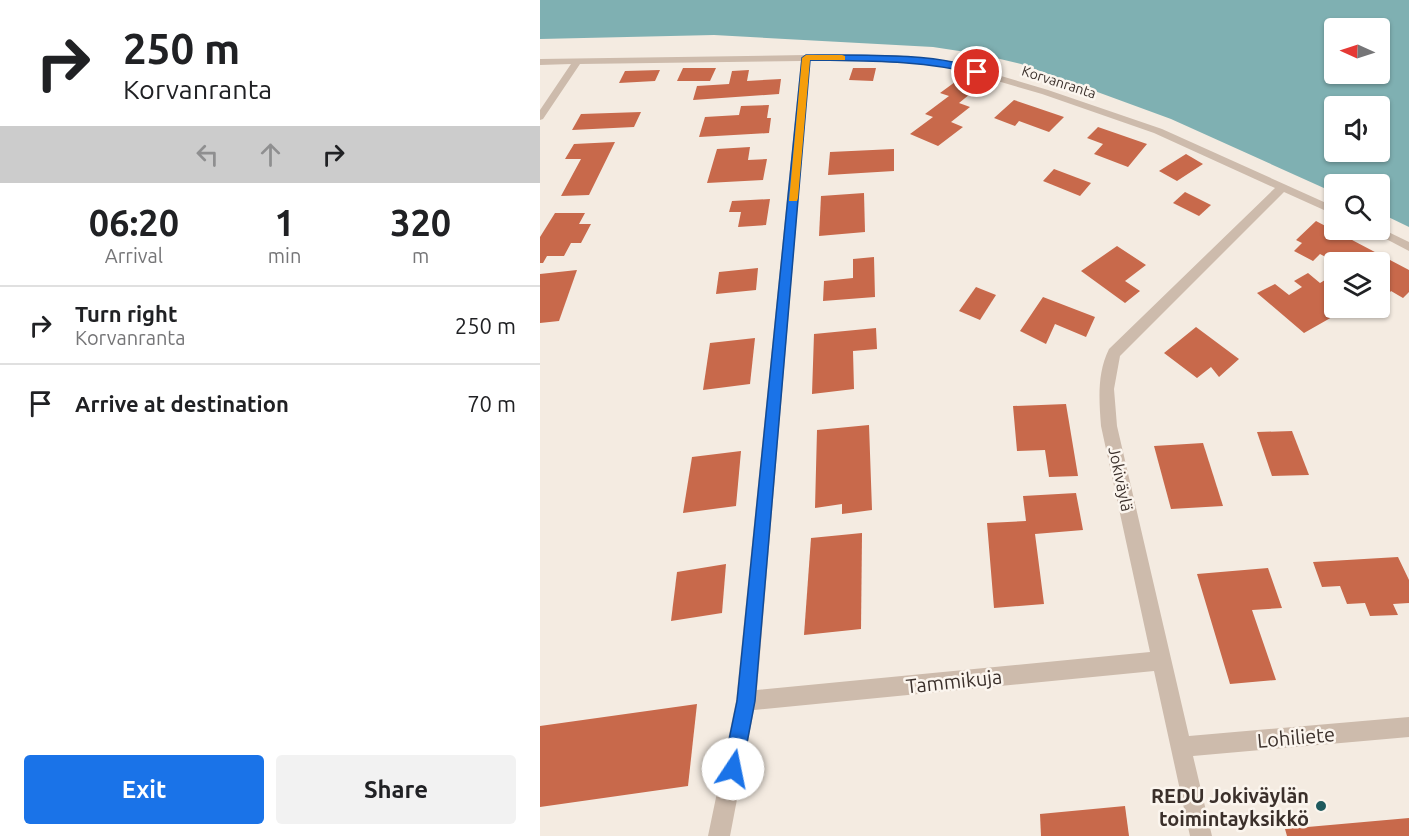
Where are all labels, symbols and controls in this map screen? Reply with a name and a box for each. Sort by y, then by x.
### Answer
north arrow [1324,18,1390,84]
map controls [1324,18,1390,318]
icon: right [24,24,102,102]
text: 250 m [123,25,240,72]
pin [951,46,1002,97]
icon: arrive [960,55,993,88]
street label: Korvanranta [1020,62,1098,102]
text: Korvanranta [123,74,272,104]
button: sound [1324,96,1390,162]
icon: left [191,138,224,171]
icon: ahead [254,138,287,171]
icon: right [317,138,350,171]
button: search [1324,174,1390,240]
text: 06:20 [89,202,179,243]
text: 1 [274,202,295,243]
text: 320 [390,202,451,243]
text: Arrival [105,244,163,267]
text: min [268,244,301,267]
text: m [412,244,429,267]
button: layers [1324,252,1390,318]
text: Turn right [75,301,177,326]
icon: right [24,309,57,342]
text: 250 m [455,313,516,338]
text: Korvanranta [75,326,185,349]
icon: arrive [24,387,57,420]
text: Arrive at destination [75,391,289,416]
text: 70 m [467,391,516,416]
street label: Jokiväylä [1105,445,1137,513]
street label: Tammikuja [905,665,1003,697]
street label: Lohiliete [1256,722,1336,752]
position arrow [701,737,765,801]
button: Exit [24,755,264,824]
button: Share [276,755,516,824]
place label: REDU Jokiväylän toimintayksikkö [1151,784,1309,830]
marker: REDU Jokiväylän toimintayksikkö [1314,799,1328,813]

